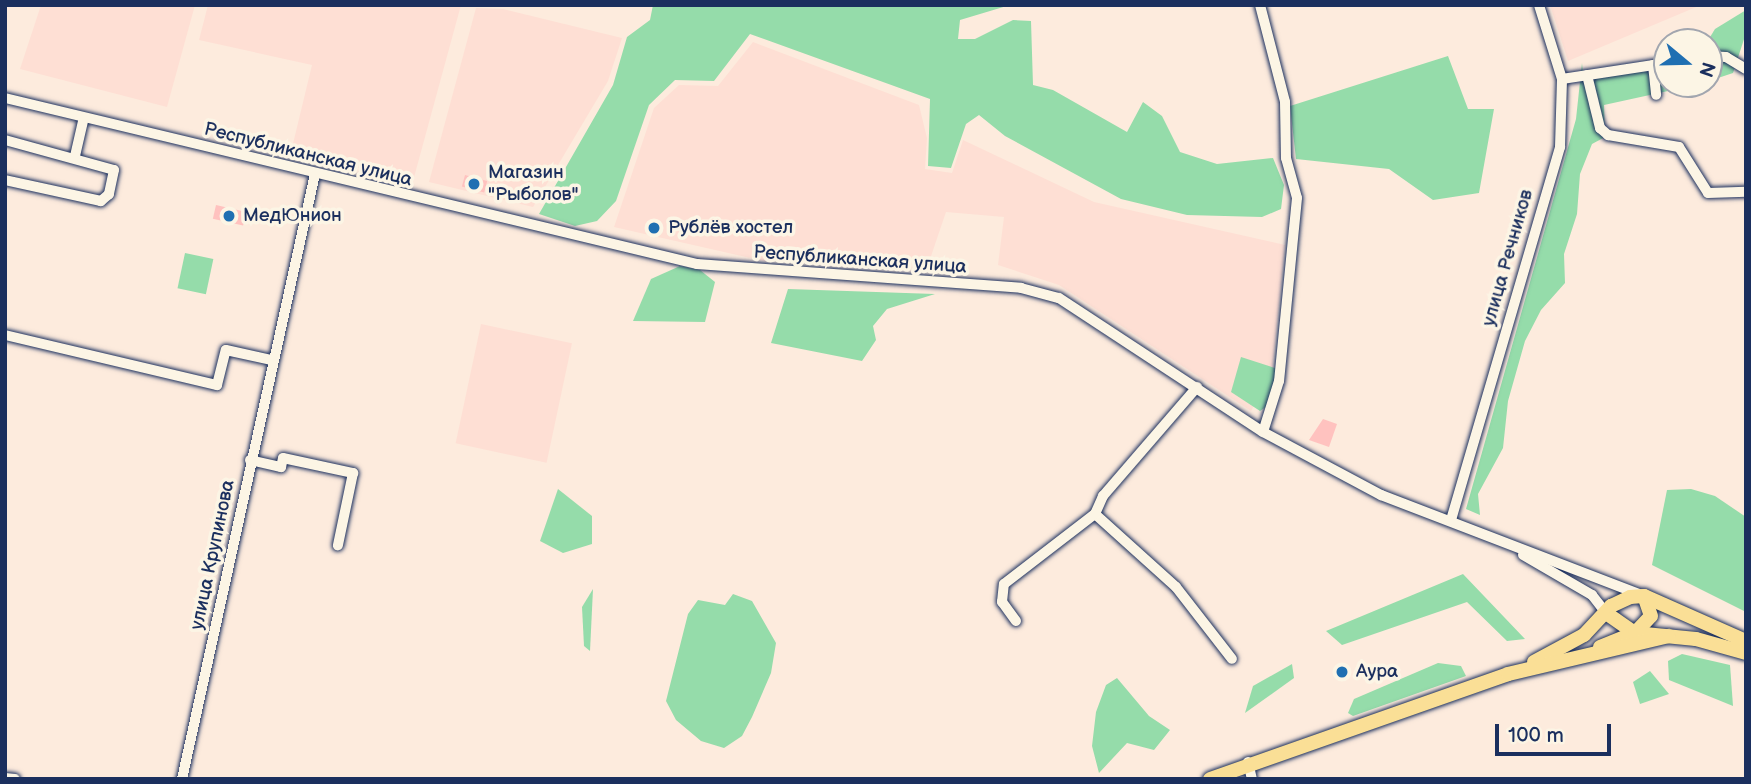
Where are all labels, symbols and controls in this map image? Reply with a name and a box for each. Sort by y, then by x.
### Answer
north arrow [1653,28,1723,98]
text: N [1693,59,1720,80]
street label: Республиканская улица [201,118,415,192]
place label: Магазин "Рыболов" [488,162,579,206]
marker: Магазин "Рыболов" [466,176,482,192]
street label: улица Речников [1478,187,1538,329]
place label: МедЮнион [243,205,342,227]
marker: МедЮнион [221,208,237,224]
place label: Рублёв хостел [668,217,793,239]
marker: Рублёв хостел [646,220,662,236]
street label: Республиканская улица [753,241,967,279]
street label: улица Крупинова [186,478,240,632]
place label: Аура [1356,661,1398,683]
marker: Аура [1334,664,1350,680]
scale bar [1499,710,1614,754]
text: 100 m [1508,723,1564,748]

